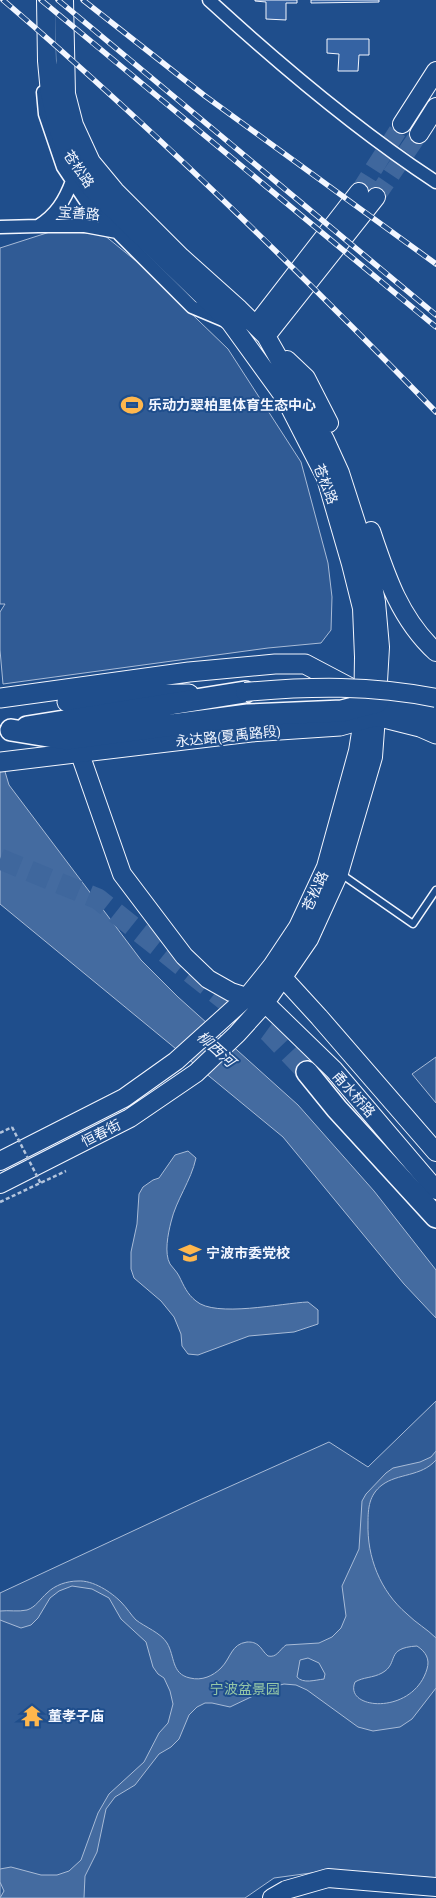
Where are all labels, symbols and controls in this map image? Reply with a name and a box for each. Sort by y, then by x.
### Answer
street label: 苍松路 [60,147,98,191]
street label: 宝善路 [57,202,101,224]
sports icon: 乐动力翠柏里体育生态中心 [119,392,145,418]
place label: 乐动力翠柏里体育生态中心 [148,396,316,414]
street label: 苍松路 [310,461,342,507]
street label: 永达路(夏禹路段) [174,722,282,750]
street label: 苍松路 [298,868,332,914]
water label: 柳西河 [193,1027,242,1073]
street label: 甬水桥路 [329,1067,379,1121]
street label: 恒春街 [78,1115,124,1151]
school or university icon: 宁波市委党校 [177,1240,203,1266]
place label: 宁波市委党校 [206,1244,290,1262]
park label: 宁波盆景园 [210,1680,280,1698]
temple icon: 董孝子庙 [19,1703,45,1729]
place label: 董孝子庙 [48,1707,104,1725]

